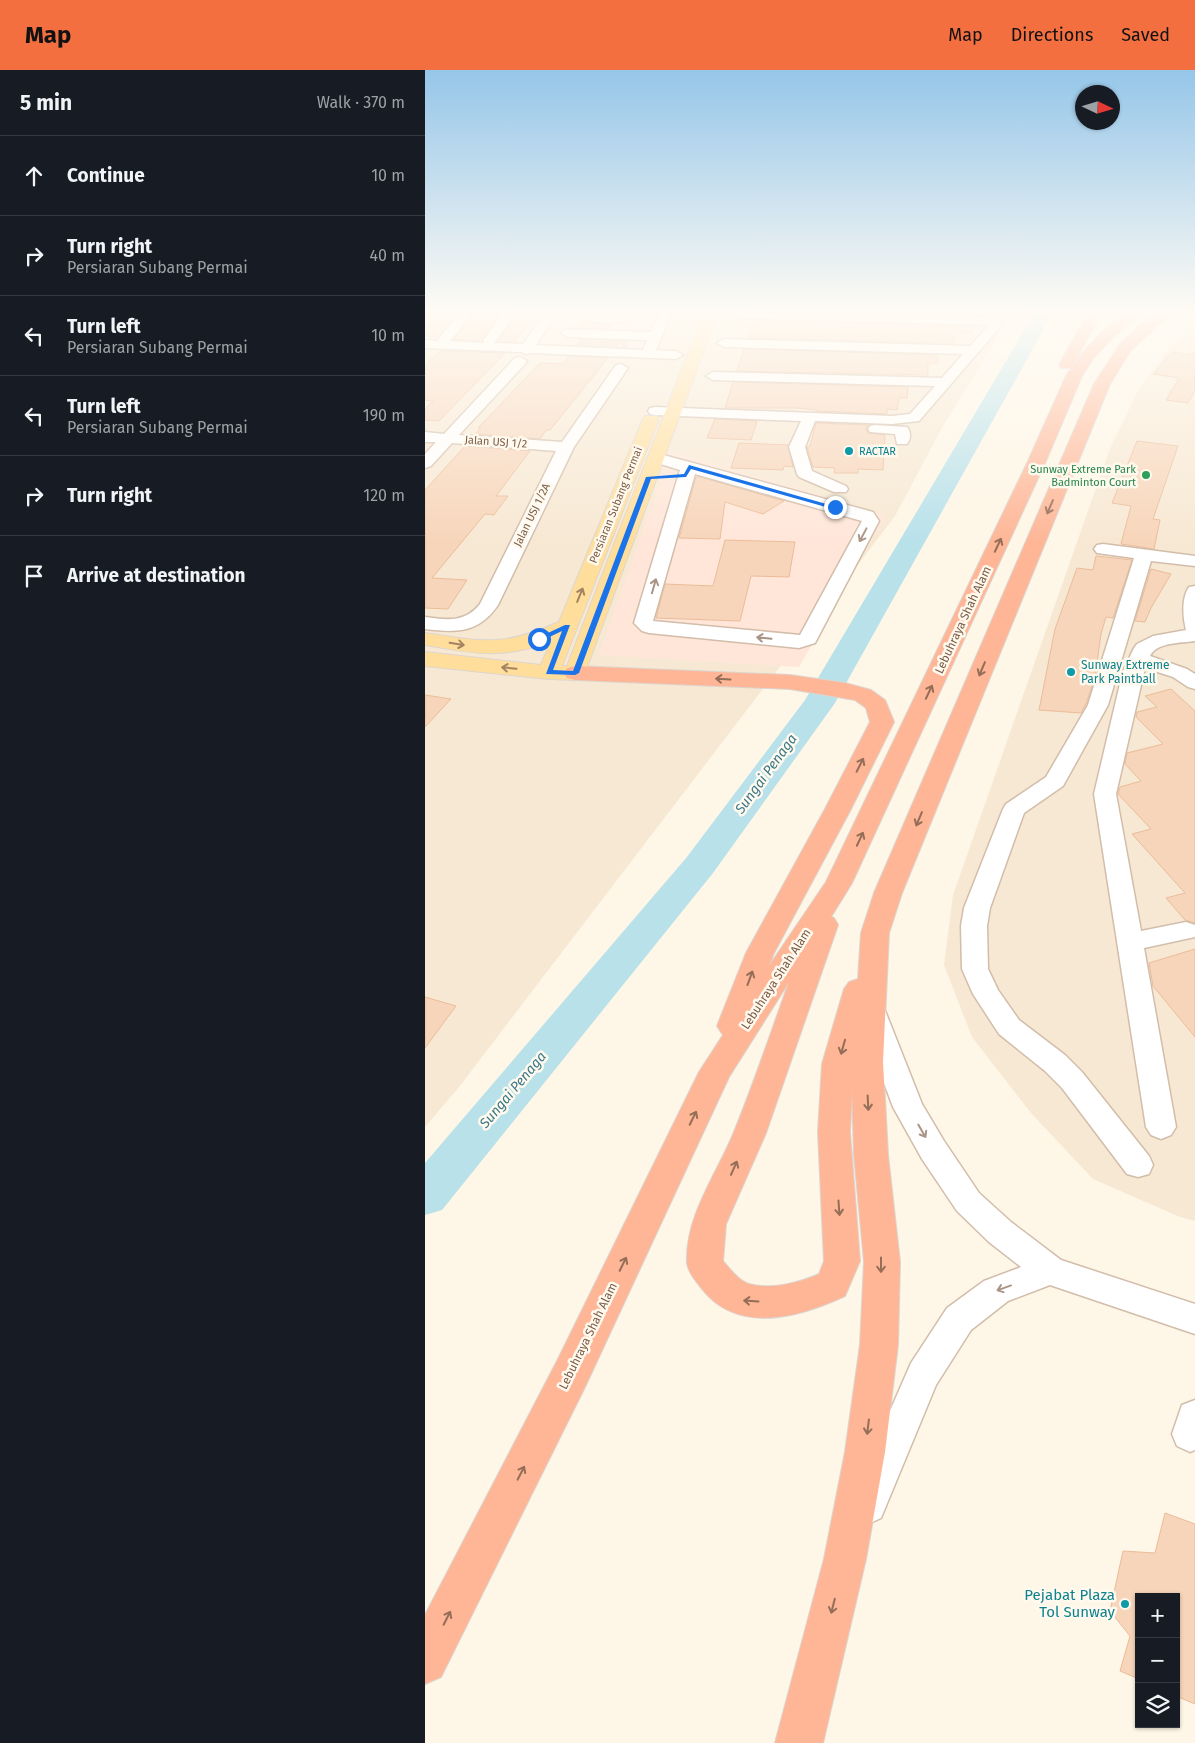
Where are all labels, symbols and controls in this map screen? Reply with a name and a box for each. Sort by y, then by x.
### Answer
text: Map [25,21,71,49]
text: Map [948,24,983,46]
text: Directions [1011,24,1093,46]
text: Saved [1121,24,1170,46]
north arrow [1075,85,1120,130]
text: 5 min [20,90,72,116]
text: Walk · 370 m [317,93,405,112]
icon: ahead [20,162,48,190]
text: Continue [67,164,145,187]
text: 10 m [371,166,405,185]
text: Turn right [67,235,152,258]
icon: right [20,242,48,270]
text: 40 m [370,246,405,265]
text: Persiaran Subang Permai [67,258,248,277]
text: Turn left [67,315,141,338]
icon: left [20,322,48,350]
text: 10 m [371,326,405,345]
text: Persiaran Subang Permai [67,338,248,357]
text: Turn left [67,395,141,418]
icon: left [20,402,48,430]
text: 190 m [363,406,405,425]
text: Persiaran Subang Permai [67,418,248,437]
street label: Jalan USJ 1/2 [464,433,528,451]
street label: Persiaran Subang Permai [587,445,645,565]
marker: RACTAR [843,445,855,457]
place label: RACTAR [859,445,896,458]
place label: Sunway Extreme Park Badminton Court [1030,463,1136,489]
marker: Sunway Extreme Park Badminton Court [1140,469,1152,481]
street label: Jalan USJ 1/2A [511,481,553,549]
icon: right [20,482,48,510]
text: Turn right [67,484,152,507]
text: 120 m [363,486,405,505]
route end [824,496,847,519]
one-way arrow [1044,499,1054,514]
one-way arrow [858,527,867,542]
one-way arrow [994,538,1004,553]
icon: arrive [20,562,48,590]
text: Arrive at destination [67,564,246,587]
street label: Lebuhraya Shah Alam [932,564,994,676]
one-way arrow [649,578,659,594]
one-way arrow [576,587,585,603]
route start [528,628,551,651]
one-way arrow [756,633,772,643]
one-way arrow [449,639,465,649]
place label: Sunway Extreme Park Paintball [1081,658,1170,686]
one-way arrow [976,661,986,676]
one-way arrow [501,663,517,673]
marker: Sunway Extreme Park Paintball [1065,666,1077,678]
one-way arrow [716,674,732,683]
one-way arrow [925,685,934,700]
water label: Sungai Penaga [731,731,801,818]
one-way arrow [855,758,865,773]
one-way arrow [913,811,923,826]
one-way arrow [856,832,865,847]
street label: Lebuhraya Shah Alam [738,926,814,1032]
one-way arrow [747,970,756,985]
one-way arrow [838,1038,847,1054]
water label: Sungai Penaga [476,1048,550,1132]
one-way arrow [864,1095,873,1111]
one-way arrow [689,1111,698,1126]
one-way arrow [917,1124,927,1138]
one-way arrow [730,1161,739,1176]
one-way arrow [834,1200,844,1216]
one-way arrow [618,1257,628,1272]
one-way arrow [876,1257,886,1273]
street label: Lebuhraya Shah Alam [556,1280,620,1392]
one-way arrow [997,1284,1013,1293]
one-way arrow [744,1296,760,1305]
one-way arrow [863,1419,873,1435]
one-way arrow [517,1466,526,1481]
place label: Pejabat Plaza Tol Sunway [1024,1586,1116,1621]
map controls [1135,1593,1180,1728]
button: + [1135,1593,1180,1638]
one-way arrow [828,1598,837,1614]
marker: Pejabat Plaza Tol Sunway [1119,1598,1131,1610]
one-way arrow [443,1611,452,1626]
button: − [1135,1638,1180,1683]
button: layers [1135,1683,1180,1728]

